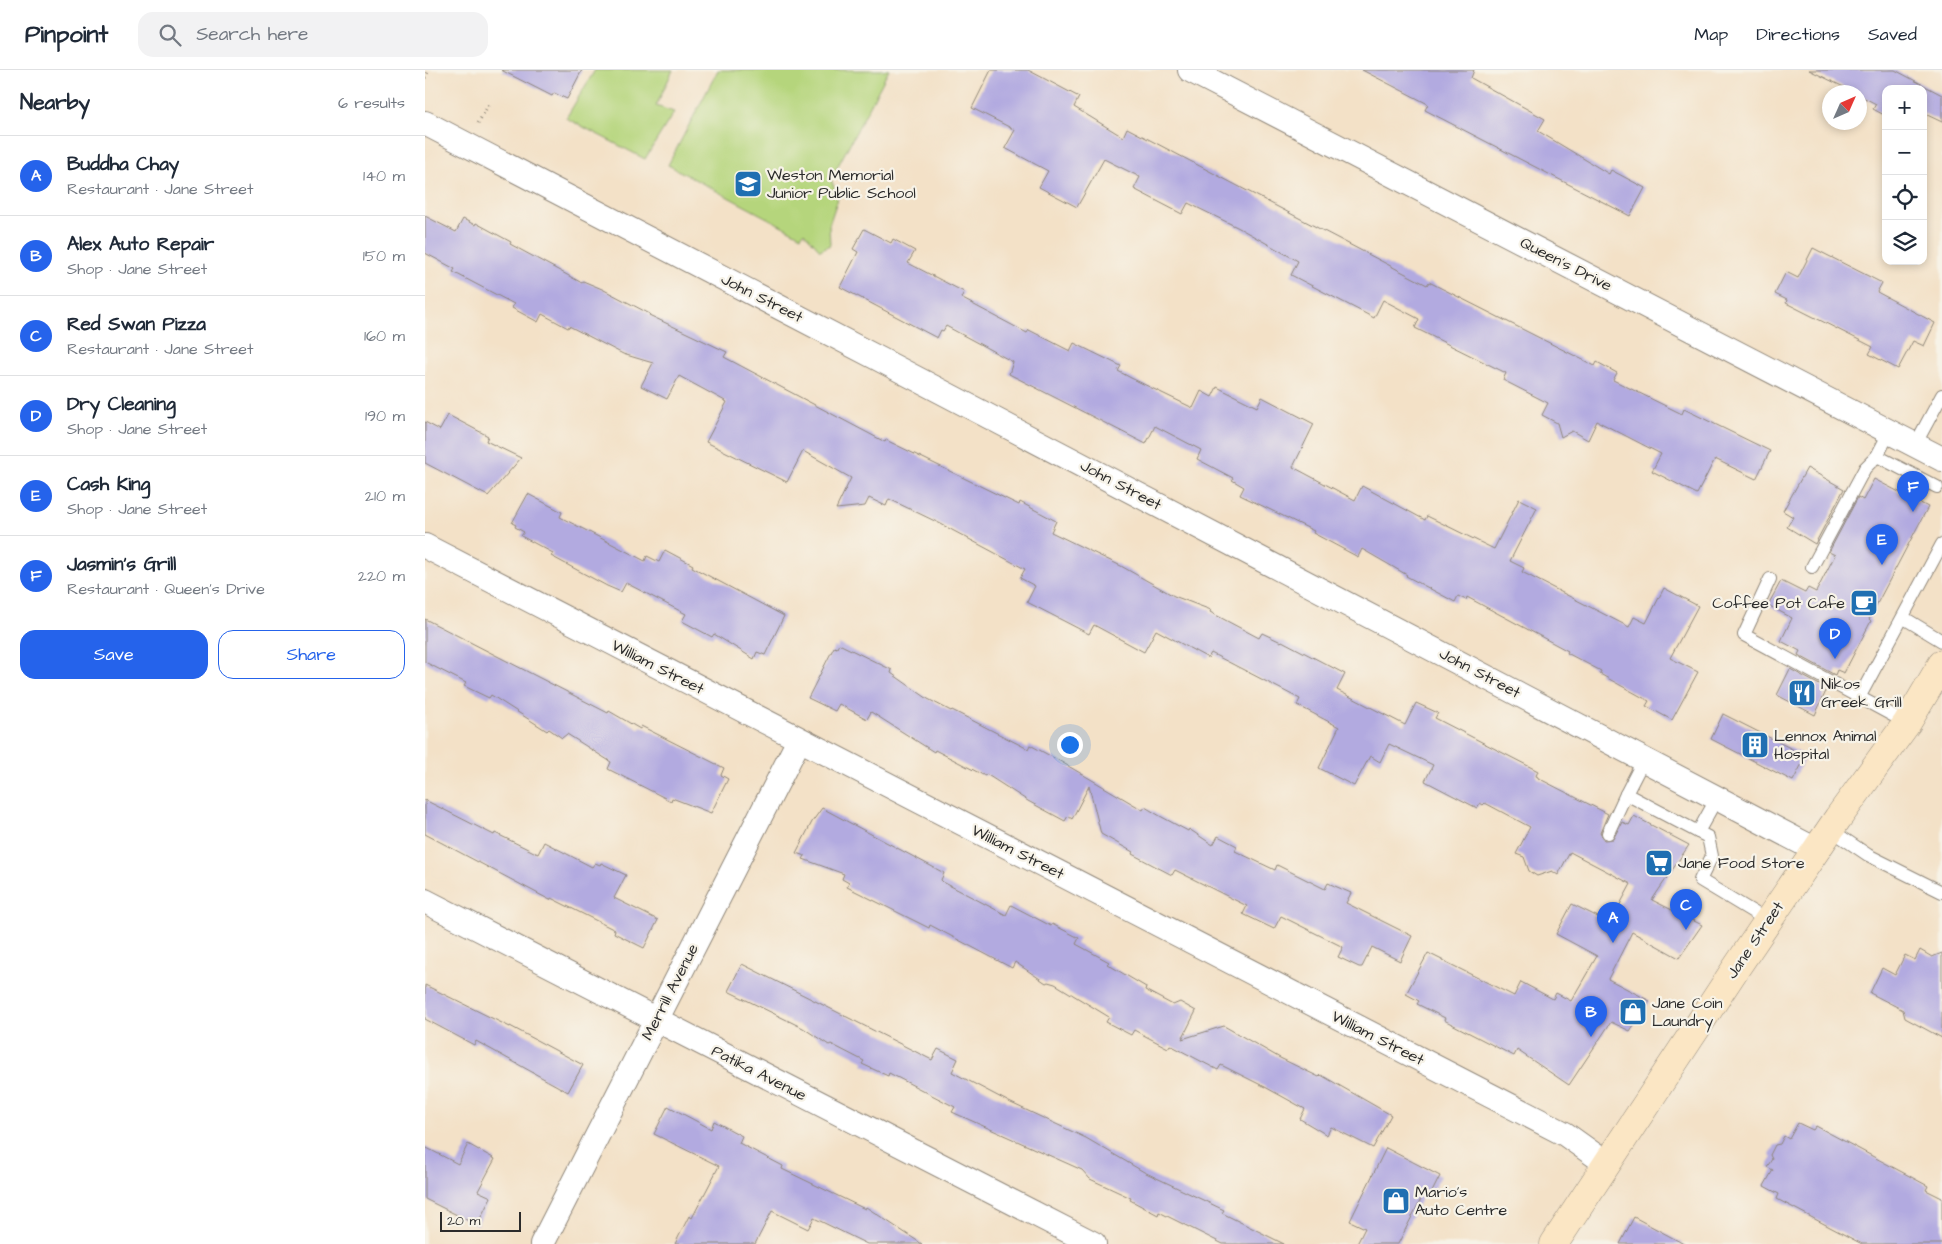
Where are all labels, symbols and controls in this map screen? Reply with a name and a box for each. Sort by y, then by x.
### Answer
search box [138,12,488,57]
text: Pinpoint [25,18,108,52]
icon: search [156,21,184,49]
text: Search here [196,21,308,48]
text: Map [1694,22,1728,47]
text: Directions [1756,22,1840,47]
text: Saved [1868,22,1917,47]
north arrow [1822,85,1867,130]
map controls [1882,85,1927,265]
button: + [1882,85,1927,130]
text: Nearby [20,88,90,117]
text: 6 results [338,92,405,114]
button: − [1882,130,1927,175]
text: Buddha Chay [67,151,179,178]
place label: Weston Memorial Junior Public School [767,164,916,204]
text: A [31,165,41,187]
text: 140 m [363,165,405,187]
school or university icon: Weston Memorial Junior Public School [733,169,763,199]
button: locate [1882,175,1927,220]
text: Restaurant · Jane Street [67,178,253,200]
button: layers [1882,220,1927,265]
text: Alex Auto Repair [67,231,214,258]
street label: Queen's Drive [1516,231,1616,297]
text: B [30,245,42,267]
text: 150 m [363,245,405,267]
text: Shop · Jane Street [67,258,207,280]
street label: John Street [717,268,807,328]
text: Red Swan Pizza [67,311,206,338]
text: C [30,325,42,347]
text: 160 m [364,325,405,347]
text: Restaurant · Jane Street [67,338,253,360]
text: Dry Cleaning [67,391,176,418]
text: D [31,405,41,427]
text: 190 m [365,405,405,427]
text: Shop · Jane Street [67,418,207,440]
street label: John Street [1076,454,1166,516]
text: Cash King [67,471,150,498]
pin: F [1897,471,1929,512]
text: E [31,485,41,507]
text: 210 m [365,485,405,507]
text: Shop · Jane Street [67,498,207,520]
pin: E [1866,524,1898,565]
text: Jasmin's Grill [67,551,176,578]
text: F [30,565,42,587]
text: 220 m [358,565,405,587]
text: Restaurant · Queen's Drive [67,578,265,600]
cafe icon: Coffee Pot Cafe [1849,588,1879,618]
place label: Coffee Pot Cafe [1712,592,1845,614]
pin: D [1819,618,1851,659]
button: Save [20,630,208,679]
button: Share [218,630,405,679]
street label: William Street [608,634,709,700]
street label: John Street [1435,642,1525,704]
place label: Nikos Greek Grill [1821,673,1902,713]
restaurant icon: Nikos Greek Grill [1787,678,1817,708]
place label: Lennox Animal Hospital [1774,725,1876,765]
building icon: Lennox Animal Hospital [1740,730,1770,760]
your location [1057,732,1083,758]
street label: William Street [968,819,1069,885]
supermarket icon: Jane Food Store [1644,848,1674,878]
place label: Jane Food Store [1678,852,1805,874]
pin: C [1670,889,1702,930]
street label: Jane Street [1721,897,1789,983]
pin: A [1597,902,1629,943]
street label: Merrill Avenue [636,940,704,1044]
place label: Jane Coin Laundry [1652,992,1722,1033]
pin: B [1575,996,1607,1037]
shop icon: Jane Coin Laundry [1618,997,1648,1027]
street label: William Street [1328,1005,1429,1071]
street label: Patika Avenue [708,1040,810,1106]
place label: Mario's Auto Centre [1415,1181,1508,1221]
shop icon: Mario's Auto Centre [1381,1186,1411,1216]
scale bar [440,1209,521,1232]
text: 20 m [447,1211,480,1231]

